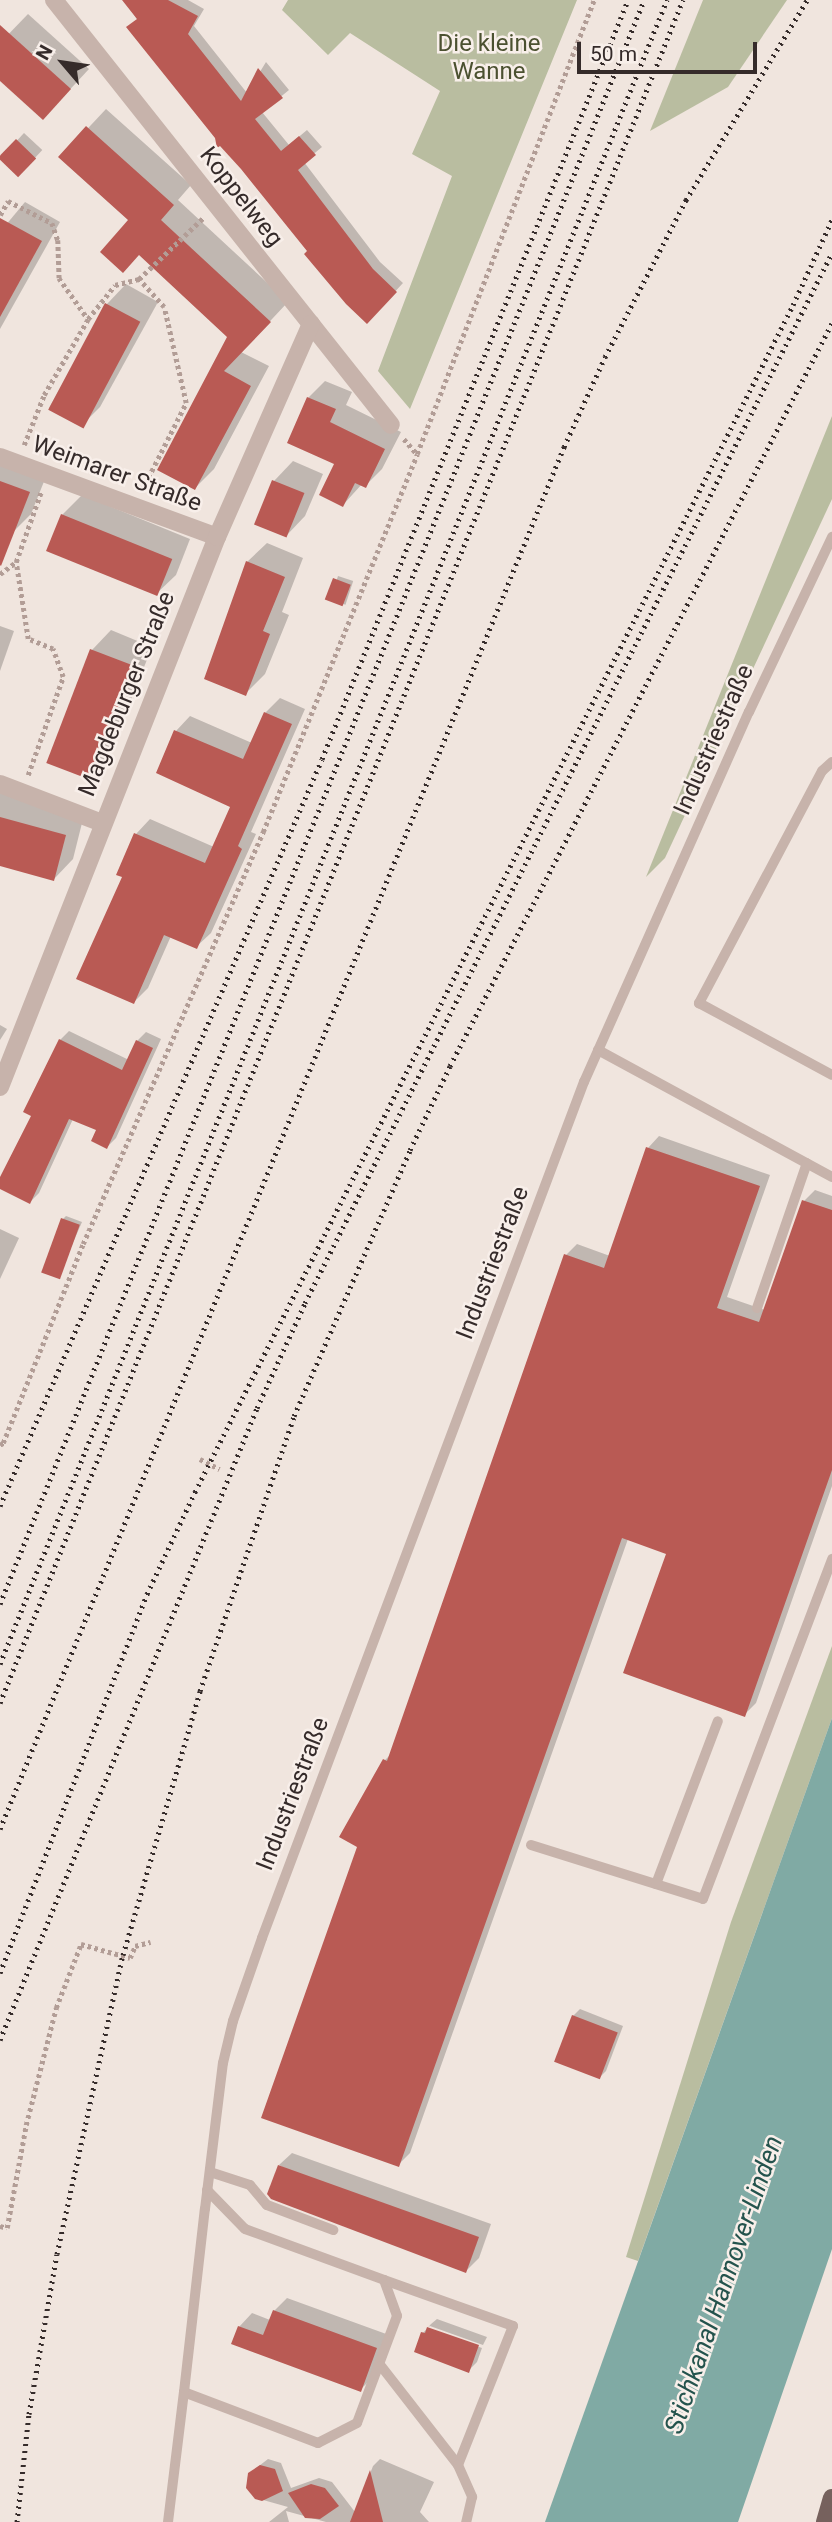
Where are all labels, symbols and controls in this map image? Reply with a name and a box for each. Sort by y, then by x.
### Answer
north arrow [28,28,98,98]
scale bar [580,28,760,72]
park label: Die kleine Wanne [438,30,540,86]
text: N [31,41,58,64]
text: 50 m [590,42,637,66]
street label: Koppelweg [193,142,289,252]
street label: Weimarer Straße [28,430,206,518]
street label: Magdeburger Straße [73,587,181,801]
street label: Industriestraße [668,660,760,820]
street label: Industriestraße [451,1182,535,1344]
street label: Industriestraße [251,1713,335,1875]
water label: Stichkanal Hannover-Linden [658,2132,790,2438]

